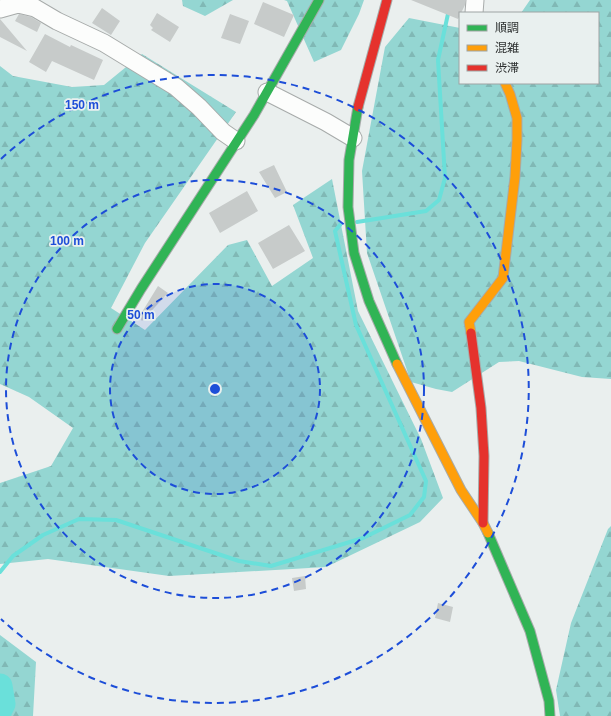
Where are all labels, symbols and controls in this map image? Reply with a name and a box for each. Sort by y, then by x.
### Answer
legend [459,12,599,84]
text: 順調 [495,21,519,35]
text: 混雑 [495,41,519,55]
text: 渋滞 [495,61,519,75]
text: 150 m [65,98,99,112]
text: 100 m [50,234,84,248]
text: 50 m [127,308,155,322]
centre of rings [208,382,222,396]

